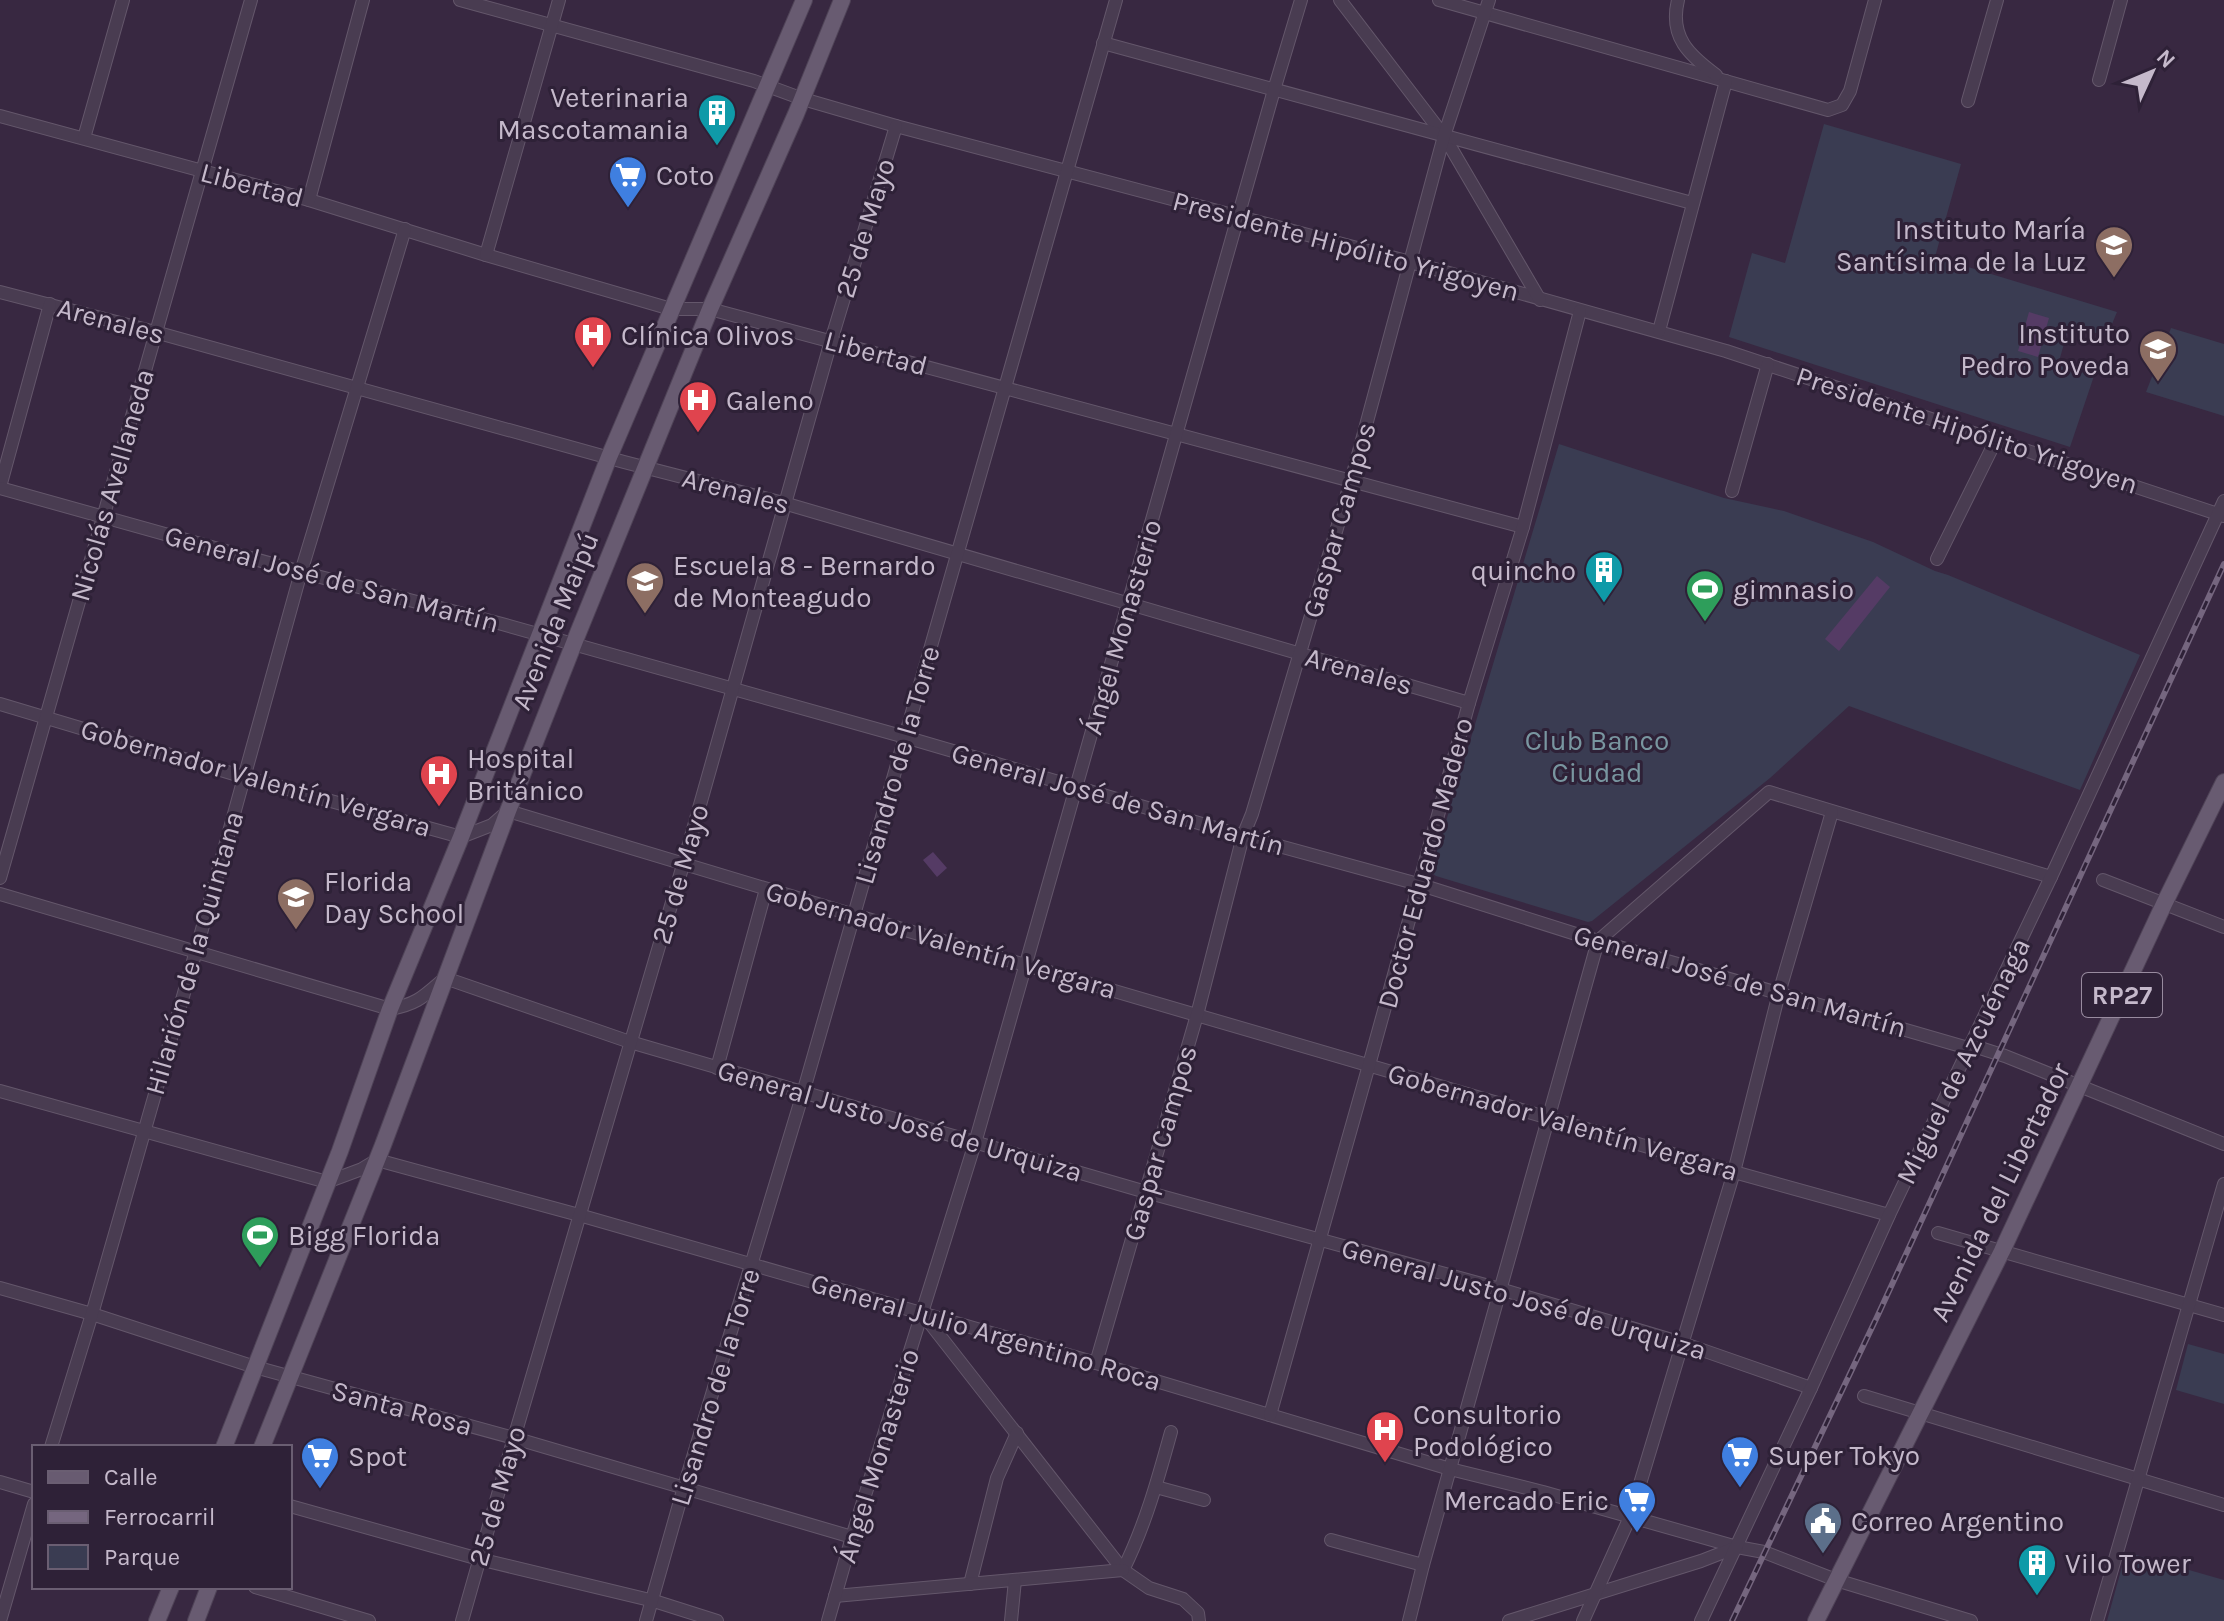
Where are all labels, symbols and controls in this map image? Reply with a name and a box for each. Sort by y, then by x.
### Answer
north arrow [2112,32,2192,112]
text: N [2151,44,2181,74]
place label: Veterinaria Mascotamania [497,81,689,146]
building icon: Veterinaria Mascotamania [696,92,738,147]
supermarket icon: Coto [607,154,649,209]
street label: 25 de Mayo [828,154,902,302]
street label: Libertad [197,155,307,215]
place label: Coto [656,159,714,192]
street label: Presidente Hipólito Yrigoyen [1169,184,1523,308]
place label: Instituto María Santísima de la Luz [1836,213,2086,278]
school or university icon: Instituto María Santísima de la Luz [2093,224,2135,279]
street label: Arenales [54,291,168,351]
hospital icon: Clínica Olivos [572,314,614,369]
place label: Instituto Pedro Poveda [1960,317,2130,382]
place label: Clínica Olivos [621,319,794,352]
street label: Libertad [821,323,931,383]
school or university icon: Instituto Pedro Poveda [2137,328,2179,383]
street label: Presidente Hipólito Yrigoyen [1792,359,2142,501]
street label: Nicolás Avellaneda [63,365,161,605]
hospital icon: Galeno [677,379,719,434]
place label: Galeno [726,384,814,417]
street label: Gaspar Campos [1295,418,1383,622]
street label: Arenales [679,461,793,521]
street label: Ángel Monasterio [1075,515,1169,738]
street label: General José de San Martín [161,518,503,640]
street label: Avenida Maipú [504,527,606,715]
place label: Escuela 8 - Bernardo de Monteagudo [673,549,936,614]
building icon: quincho [1583,549,1625,604]
place label: quincho [1471,554,1576,587]
school or university icon: Escuela 8 - Bernardo de Monteagudo [624,560,666,615]
sports icon: gimnasio [1684,568,1726,623]
place label: gimnasio [1733,573,1854,606]
street label: Arenales [1302,640,1416,702]
street label: Lisandro de la Torre [847,642,947,888]
street label: Gobernador Valentín Vergara [77,712,435,844]
street label: Doctor Eduardo Madero [1370,714,1480,1012]
park label: Club Banco Ciudad [1525,724,1669,789]
street label: General José de San Martín [948,736,1288,862]
place label: Hospital Británico [467,742,584,807]
hospital icon: Hospital Británico [418,753,460,808]
street label: 25 de Mayo [644,800,716,948]
street label: Hilarión de la Quintana [138,807,250,1099]
place label: Florida Day School [324,865,464,930]
street label: Gobernador Valentín Vergara [762,874,1120,1006]
school or university icon: Florida Day School [275,876,317,931]
street label: General José de San Martín [1570,918,1910,1044]
street label: Miguel de Azcuénaga [1889,932,2037,1190]
road number: RP27 [2082,973,2162,1017]
street label: Gaspar Campos [1116,1041,1204,1245]
street label: General Justo José de Urquiza [714,1053,1086,1189]
street label: Gobernador Valentín Vergara [1384,1056,1742,1188]
street label: Avenida del Libertador [1923,1056,2077,1327]
sports icon: Bigg Florida [239,1214,281,1269]
place label: Bigg Florida [288,1219,440,1252]
street label: General Justo José de Urquiza [1338,1231,1710,1367]
street label: Lisandro de la Torre [663,1264,767,1510]
street label: General Julio Argentino Roca [807,1266,1165,1398]
street label: Ángel Monasterio [829,1345,926,1567]
street label: Santa Rosa [328,1373,476,1443]
place label: Consultorio Podológico [1413,1398,1561,1463]
hospital icon: Consultorio Podológico [1364,1409,1406,1464]
street label: 25 de Mayo [461,1422,533,1570]
supermarket icon: Super Tokyo [1719,1434,1761,1489]
supermarket icon: Spot [299,1435,341,1490]
place label: Super Tokyo [1768,1439,1920,1472]
place label: Spot [348,1440,407,1473]
legend [32,1445,292,1589]
text: Calle [104,1463,158,1491]
supermarket icon: Mercado Eric [1616,1479,1658,1534]
place label: Mercado Eric [1444,1484,1609,1517]
public building icon: Correo Argentino [1802,1500,1844,1555]
text: Ferrocarril [104,1503,216,1531]
place label: Correo Argentino [1851,1505,2064,1538]
building icon: Vilo Tower [2016,1542,2058,1597]
text: Parque [104,1543,180,1571]
place label: Vilo Tower [2065,1547,2192,1580]

